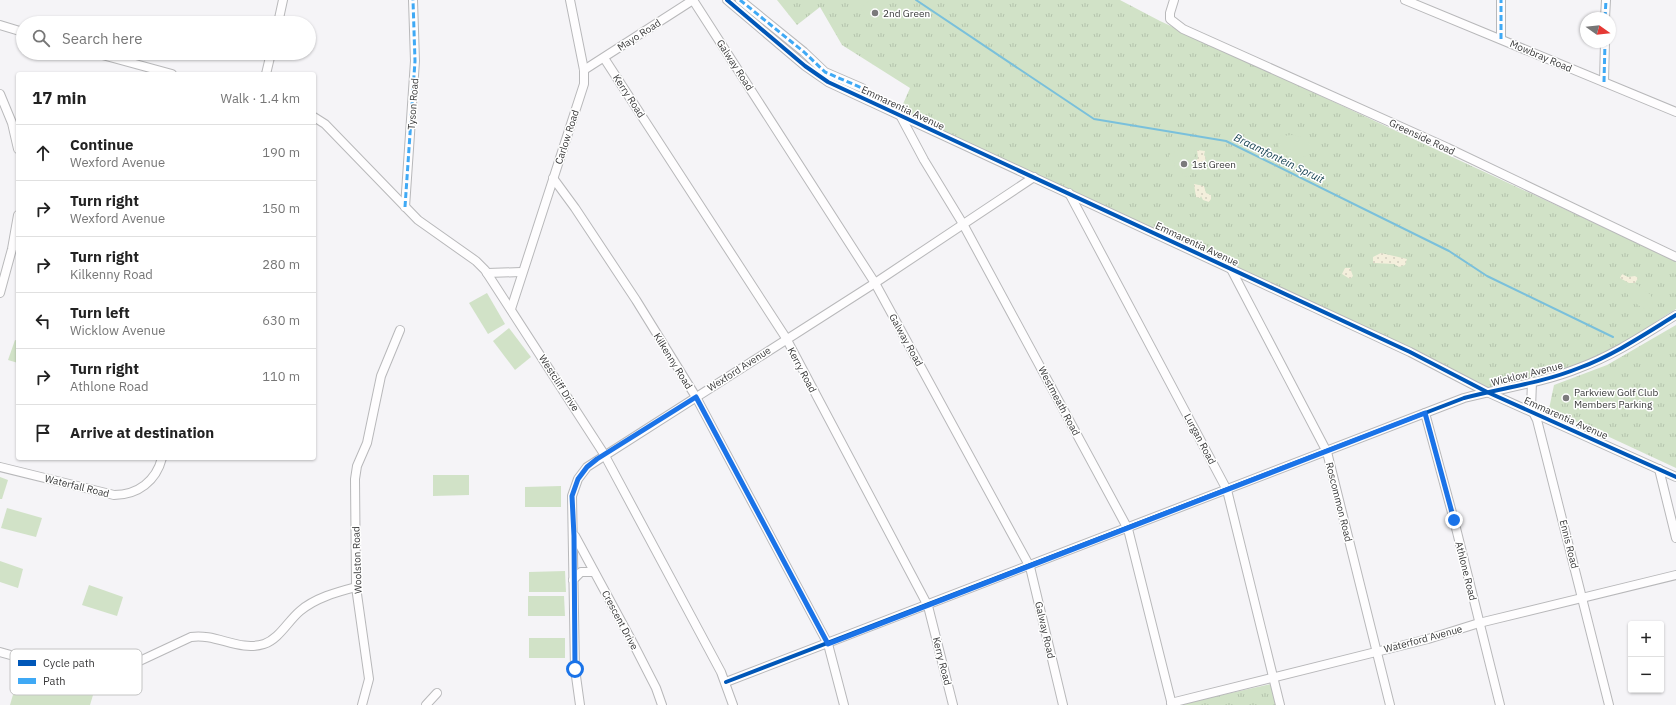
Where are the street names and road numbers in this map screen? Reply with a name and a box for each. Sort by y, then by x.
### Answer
street label: Mayo Road [615,16,663,54]
street label: Galway Road [714,37,756,93]
street label: Mowbray Road [1508,37,1574,75]
street label: Kerry Road [610,72,648,120]
street label: Tyson Road [405,78,421,130]
street label: Emmarentia Avenue [859,83,947,133]
street label: Carlow Road [552,108,582,166]
street label: Greenside Road [1387,116,1457,158]
street label: Emmarentia Avenue [1153,219,1241,269]
street label: Galway Road [886,311,926,369]
street label: Kilkenny Road [651,331,695,391]
street label: Wexford Avenue [705,343,774,394]
street label: Kerry Road [785,345,819,395]
street label: Westcliff Drive [536,352,582,414]
street label: Wicklow Avenue [1490,359,1565,389]
street label: Westmeath Road [1035,364,1083,438]
street label: Emmarentia Avenue [1522,394,1610,443]
street label: Lurgan Road [1181,411,1219,467]
street label: Roscommon Road [1323,461,1355,543]
street label: Waterfall Road [43,472,111,500]
street label: Ennis Road [1557,518,1581,570]
street label: Woolston Road [349,526,365,594]
street label: Athlone Road [1452,540,1480,602]
street label: Crescent Drive [599,588,641,652]
street label: Galway Road [1032,600,1058,660]
street label: Waterford Avenue [1382,622,1464,656]
street label: Kerry Road [930,635,954,687]

